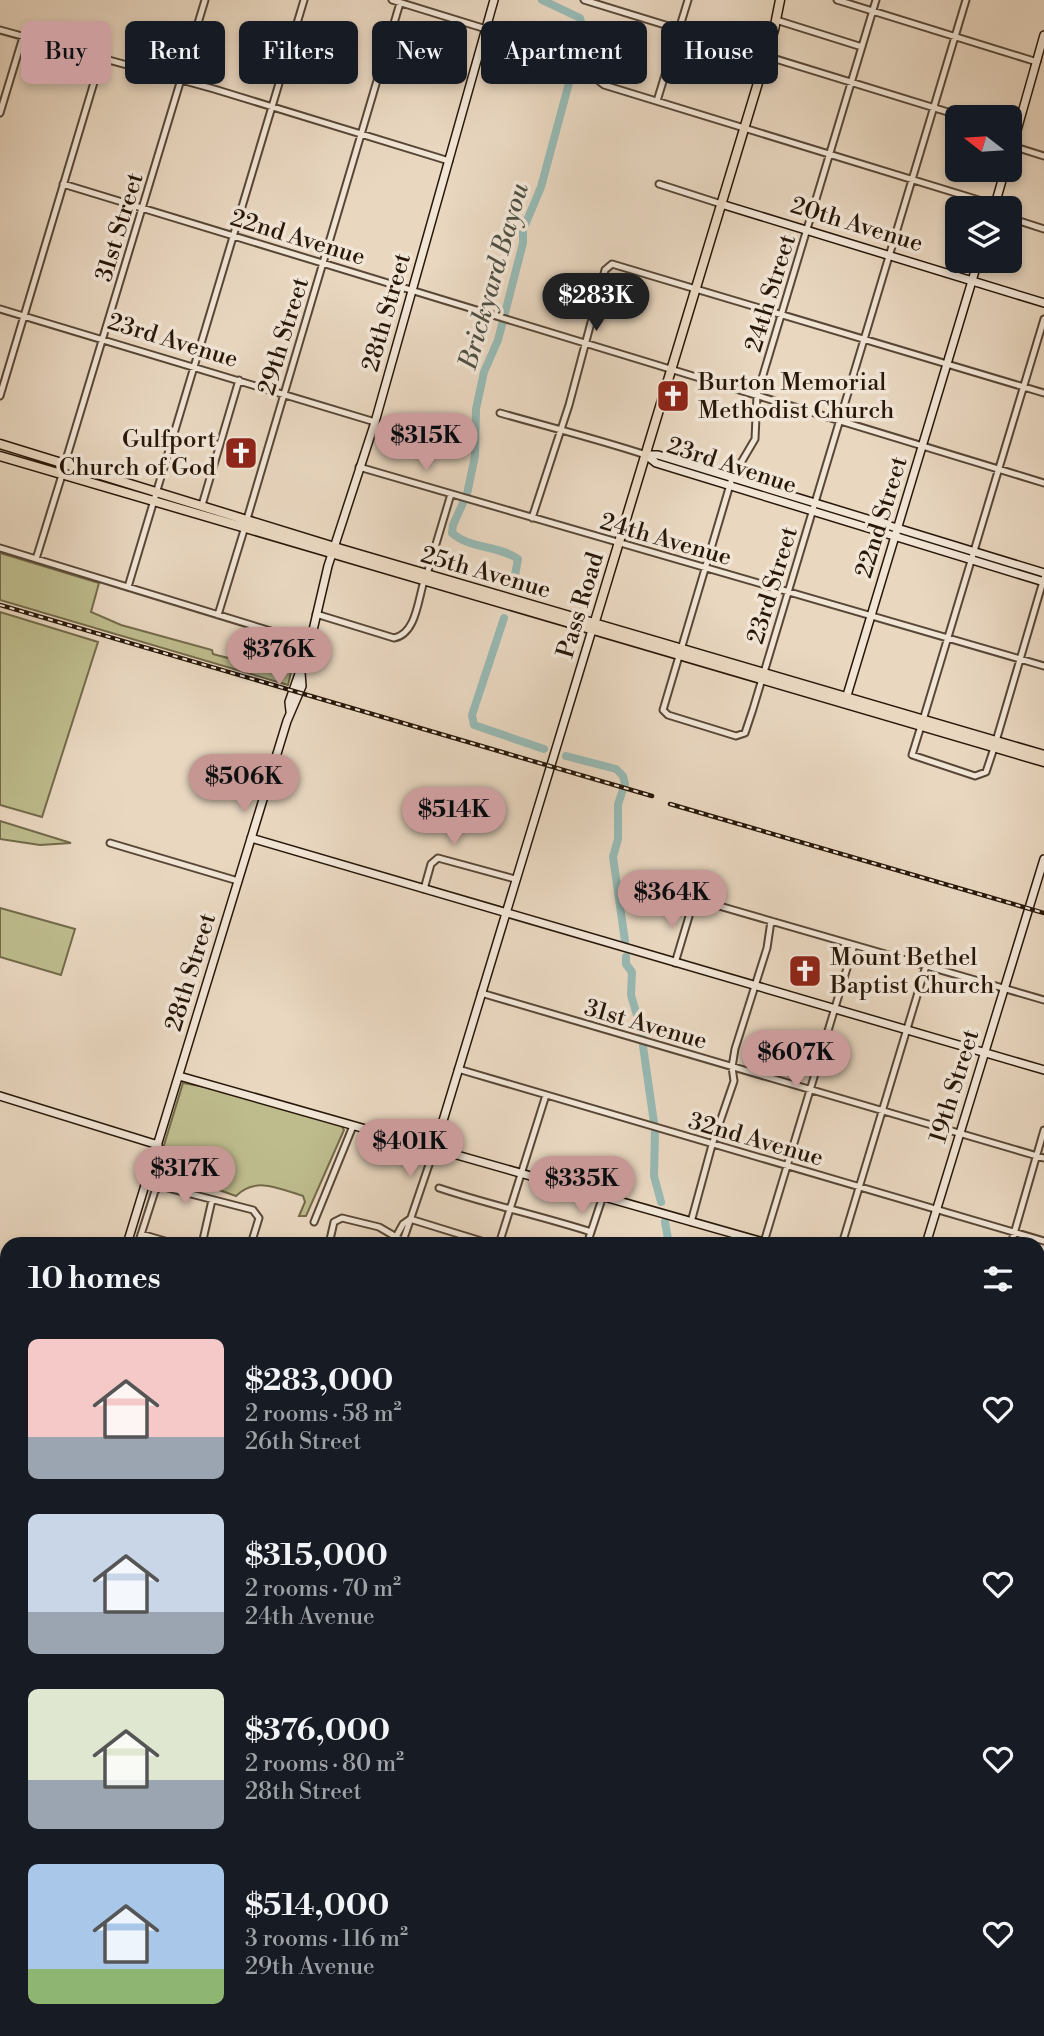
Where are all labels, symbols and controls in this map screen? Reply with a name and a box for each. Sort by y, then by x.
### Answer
chip: Buy [21,21,111,84]
chip: Rent [125,21,225,84]
chip: Filters [239,21,358,84]
chip: New [372,21,467,84]
chip: Apartment [481,21,647,84]
chip: House [661,21,778,84]
north arrow [945,105,1022,182]
map controls [945,105,1022,273]
street label: 31st Street [89,169,151,285]
water label: Brickyard Bayou [452,179,536,374]
street label: 20th Avenue [787,191,926,259]
button: layers [945,196,1022,273]
street label: 22nd Avenue [227,203,369,273]
street label: 24th Street [739,230,803,356]
street label: 28th Street [356,249,418,375]
street label: 29th Street [252,273,316,399]
pin: $283K [547,274,645,333]
text: $283K [558,282,634,310]
street label: 23rd Avenue [104,307,242,375]
place label: Burton Memorial Methodist Church [697,368,894,426]
church icon: Burton Memorial Methodist Church [654,377,692,415]
pin: $315K [377,414,475,473]
text: $315K [391,422,461,450]
place label: Gulfport Church of God [59,425,216,483]
street label: 23rd Avenue [663,431,800,501]
church icon: Gulfport Church of God [222,434,260,472]
street label: 22nd Street [849,452,915,582]
street label: 24th Avenue [597,507,735,573]
street label: 23rd Street [741,523,805,647]
street label: 25th Avenue [417,540,554,606]
street label: Pass Road [551,548,611,662]
pin: $376K [230,628,328,687]
text: $376K [243,636,315,664]
pin: $506K [195,754,293,814]
text: $506K [205,763,283,791]
pin: $514K [405,788,503,847]
text: $514K [418,796,490,824]
pin: $364K [623,870,721,930]
text: $364K [634,879,710,907]
street label: 28th Street [159,909,223,1035]
place label: Mount Bethel Baptist Church [829,943,994,1001]
church icon: Mount Bethel Baptist Church [786,952,824,990]
street label: 31st Avenue [581,993,711,1057]
street label: 19th Street [923,1025,987,1147]
pin: $607K [747,1030,845,1090]
text: $607K [758,1039,834,1067]
street label: 32nd Avenue [685,1106,827,1174]
pin: $401K [361,1120,459,1179]
text: $401K [373,1128,447,1156]
pin: $317K [136,1146,234,1206]
text: $317K [151,1155,219,1183]
pin: $335K [533,1156,631,1216]
text: $335K [545,1165,619,1193]
text: 10 homes [28,1260,161,1298]
icon: filters [979,1260,1017,1298]
text: $283,000 [245,1362,393,1400]
icon: home [84,1367,168,1451]
icon: heart [979,1390,1017,1428]
text: 2 rooms · 58 m² [245,1400,402,1428]
text: 26th Street [245,1428,361,1456]
text: $315,000 [245,1537,388,1575]
icon: home [84,1542,168,1626]
icon: heart [979,1565,1017,1603]
text: 2 rooms · 70 m² [245,1575,401,1603]
text: 24th Avenue [245,1603,375,1631]
text: $376,000 [245,1712,390,1750]
icon: home [84,1717,168,1801]
icon: heart [979,1740,1017,1778]
text: 2 rooms · 80 m² [245,1750,404,1778]
text: 28th Street [245,1778,362,1806]
text: $514,000 [245,1887,389,1925]
icon: home [84,1892,168,1976]
icon: heart [979,1915,1017,1953]
text: 3 rooms · 116 m² [245,1925,408,1953]
text: 29th Avenue [245,1953,375,1981]

